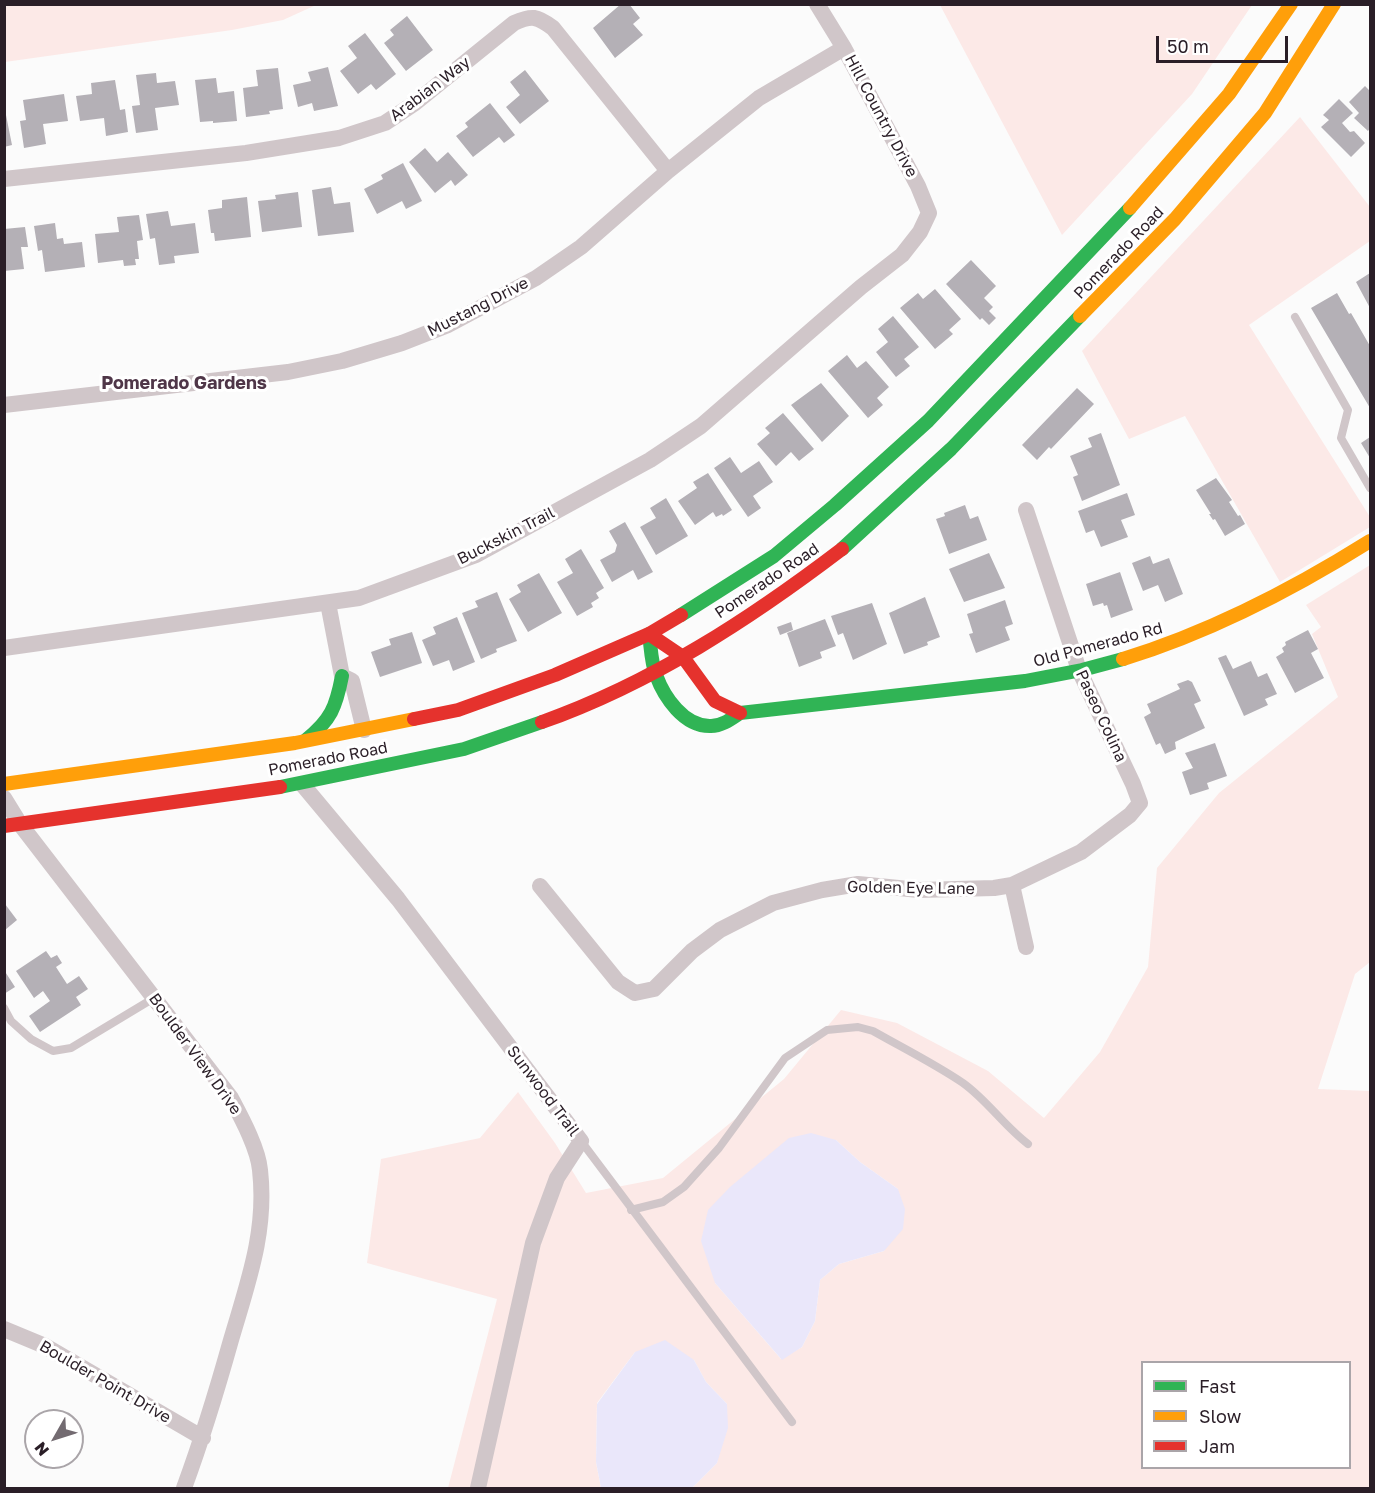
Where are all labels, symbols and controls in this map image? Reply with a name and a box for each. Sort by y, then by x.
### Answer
scale bar [1159,24,1291,62]
text: 50 m [1167,35,1209,57]
street label: Hill Country Drive [841,51,921,181]
street label: Arabian Way [386,53,474,125]
street label: Pomerado Road [1070,203,1168,303]
street label: Mustang Drive [424,273,532,341]
district label: Pomerado Gardens [101,372,267,394]
street label: Buckskin Trail [454,503,558,569]
street label: Pomerado Road [711,539,823,623]
street label: Old Pomerado Rd [1031,619,1165,671]
street label: Paseo Colina [1071,667,1131,765]
street label: Pomerado Road [267,738,389,780]
street label: Golden Eye Lane [847,877,975,899]
street label: Boulder View Drive [145,990,245,1118]
street label: Sunwood Trail [503,1042,583,1140]
street label: Boulder Point Drive [36,1337,174,1427]
legend [1141,1361,1351,1469]
text: Fast [1199,1375,1236,1397]
text: Slow [1199,1405,1241,1427]
north arrow [24,1409,84,1469]
text: Jam [1199,1435,1235,1457]
text: N [30,1438,53,1460]

